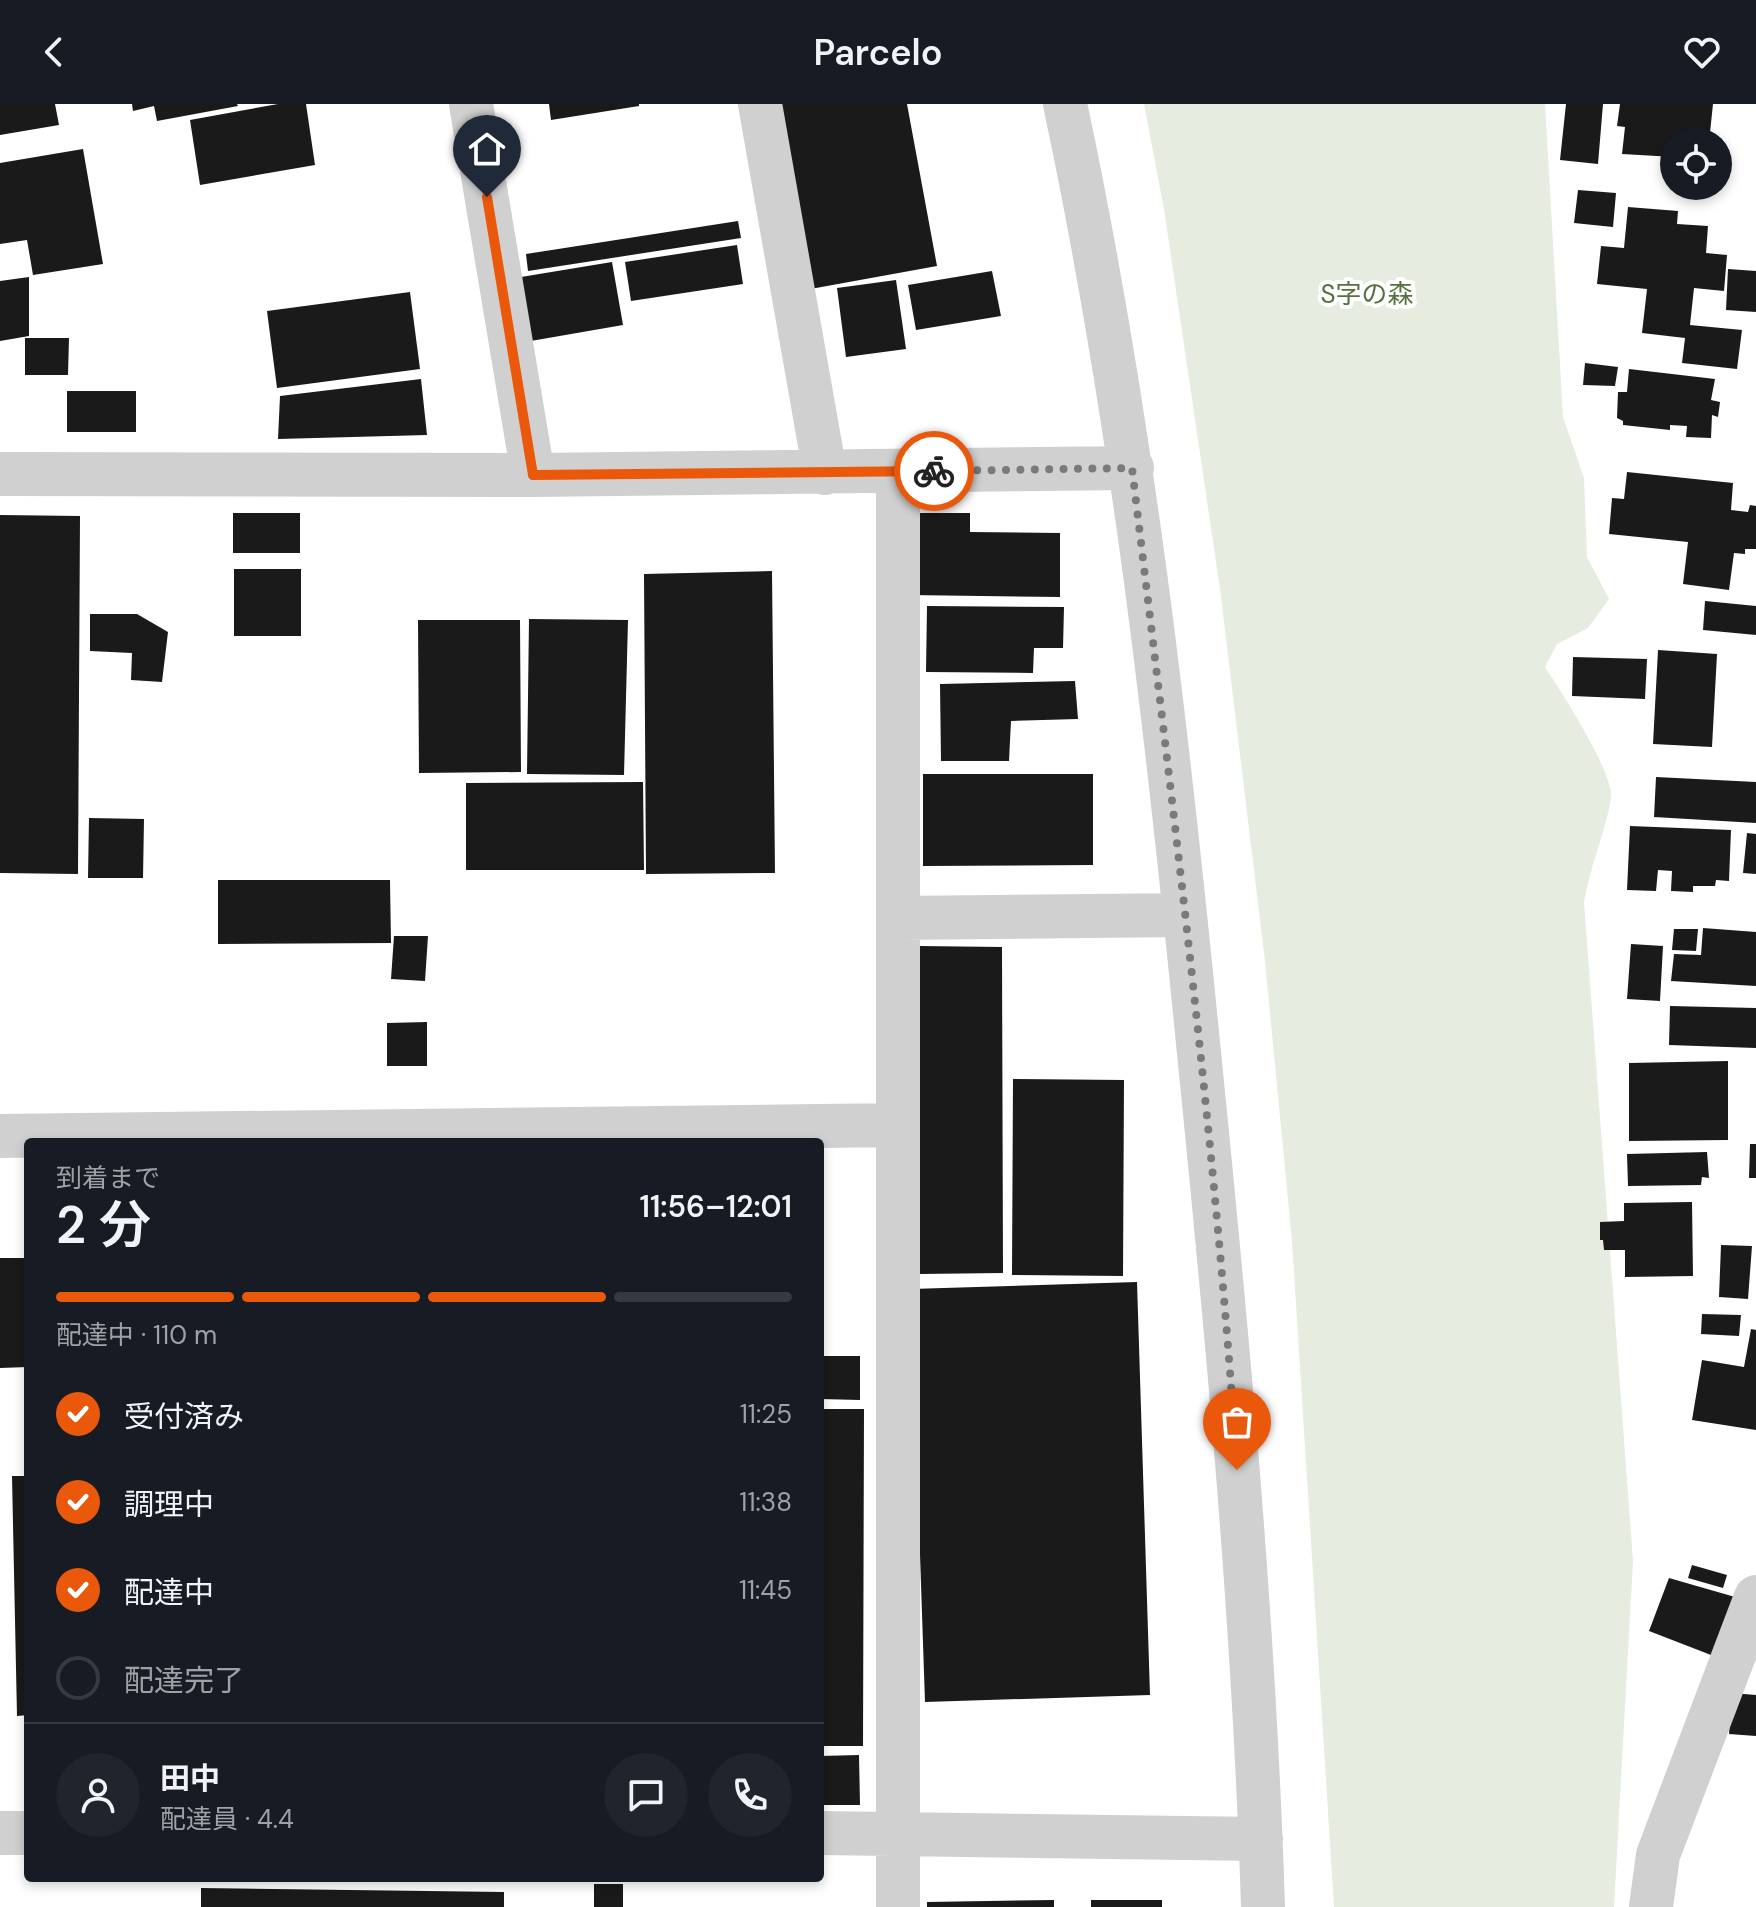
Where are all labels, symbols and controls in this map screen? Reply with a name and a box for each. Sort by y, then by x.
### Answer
text: Parcelo [814,29,942,76]
icon: back [32,30,76,74]
icon: heart [1680,30,1724,74]
pin [453,115,521,197]
icon: home [465,127,509,171]
map controls [1660,128,1732,200]
button: locate [1660,128,1732,200]
park label: S字の森 [1320,277,1414,311]
courier [894,431,974,511]
icon: bike [912,449,956,493]
text: 到着まで [56,1161,160,1195]
text: 11:56–12:01 [639,1187,792,1226]
text: 2 分 [56,1191,151,1259]
text: 配達中 · 110 m [56,1318,217,1352]
pin [1203,1388,1271,1470]
icon: check [56,1392,100,1436]
text: 受付済み [124,1397,244,1436]
text: 11:25 [740,1397,792,1431]
icon: bag [1215,1400,1259,1444]
icon: check [56,1480,100,1524]
text: 調理中 [124,1485,214,1524]
text: 11:38 [739,1485,792,1519]
icon: check [56,1568,100,1612]
text: 配達中 [124,1573,214,1612]
text: 11:45 [739,1573,792,1607]
text: 配達完了 [124,1661,244,1700]
button: person [56,1753,140,1837]
button: chat [604,1753,688,1837]
button: phone [708,1753,792,1837]
text: 田中 [160,1759,220,1798]
text: 配達員 · 4.4 [160,1802,294,1836]

